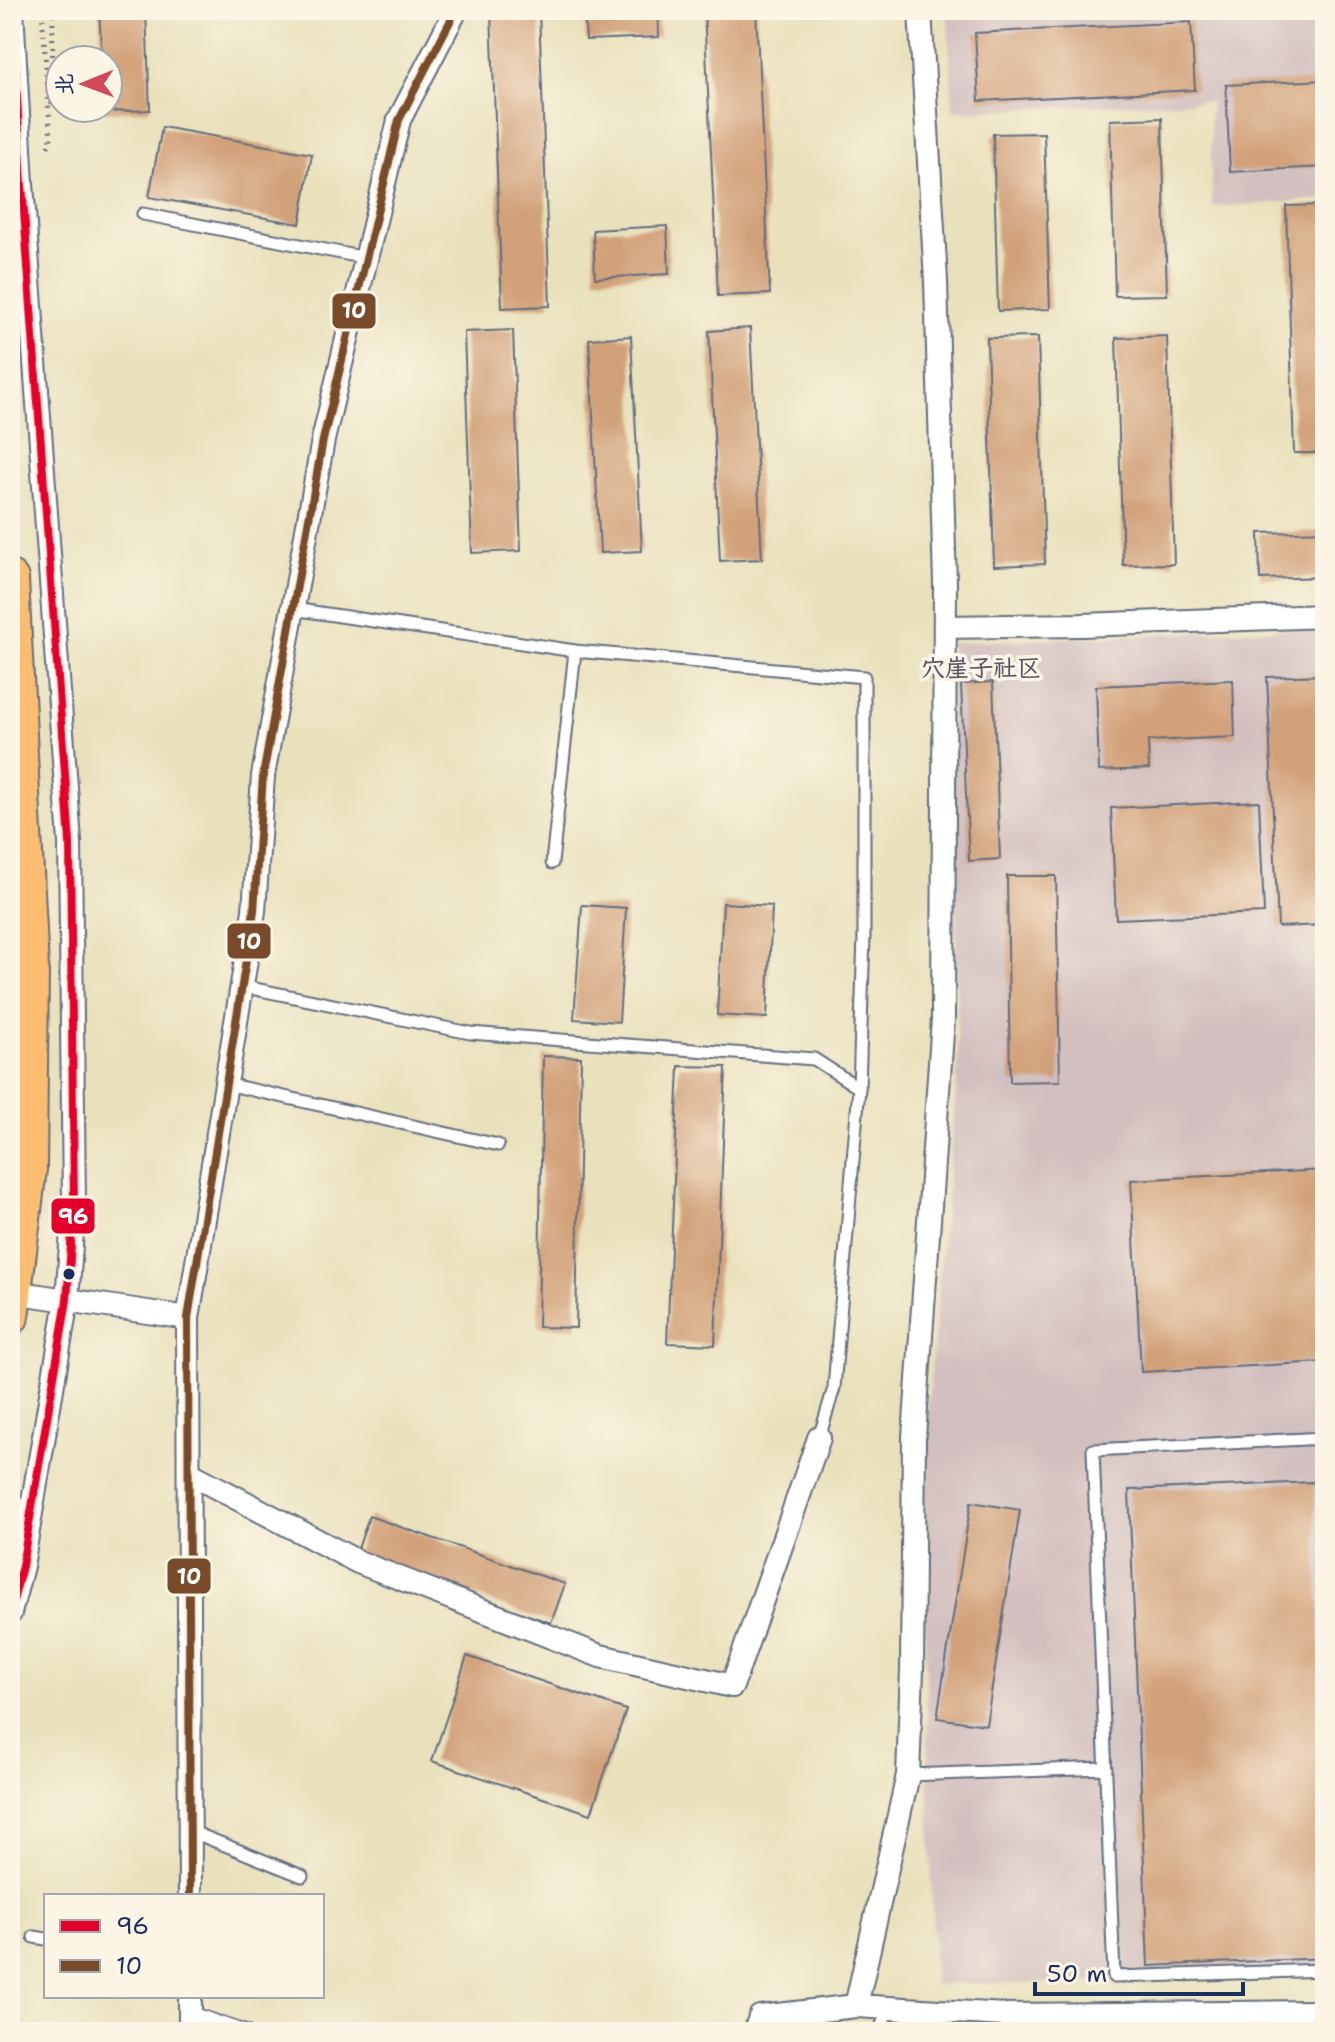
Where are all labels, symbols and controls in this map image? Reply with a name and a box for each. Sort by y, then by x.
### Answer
north arrow [44,44,124,124]
text: 北 [50,73,79,96]
line badge: 10 [331,292,377,330]
text: 10 [342,296,366,325]
district label: 穴崖子社区 [921,652,1041,684]
line badge: 10 [226,922,272,960]
text: 10 [237,927,261,956]
line badge: 96 [50,1197,96,1235]
text: 96 [58,1202,88,1231]
unlabelled marker [61,1266,77,1282]
line badge: 10 [166,1557,212,1595]
text: 10 [177,1562,201,1591]
legend [44,1894,324,1998]
text: 96 [116,1910,149,1942]
scale bar [1035,1946,1243,1996]
text: 10 [116,1950,142,1982]
text: 50 m [1047,1958,1107,1990]

